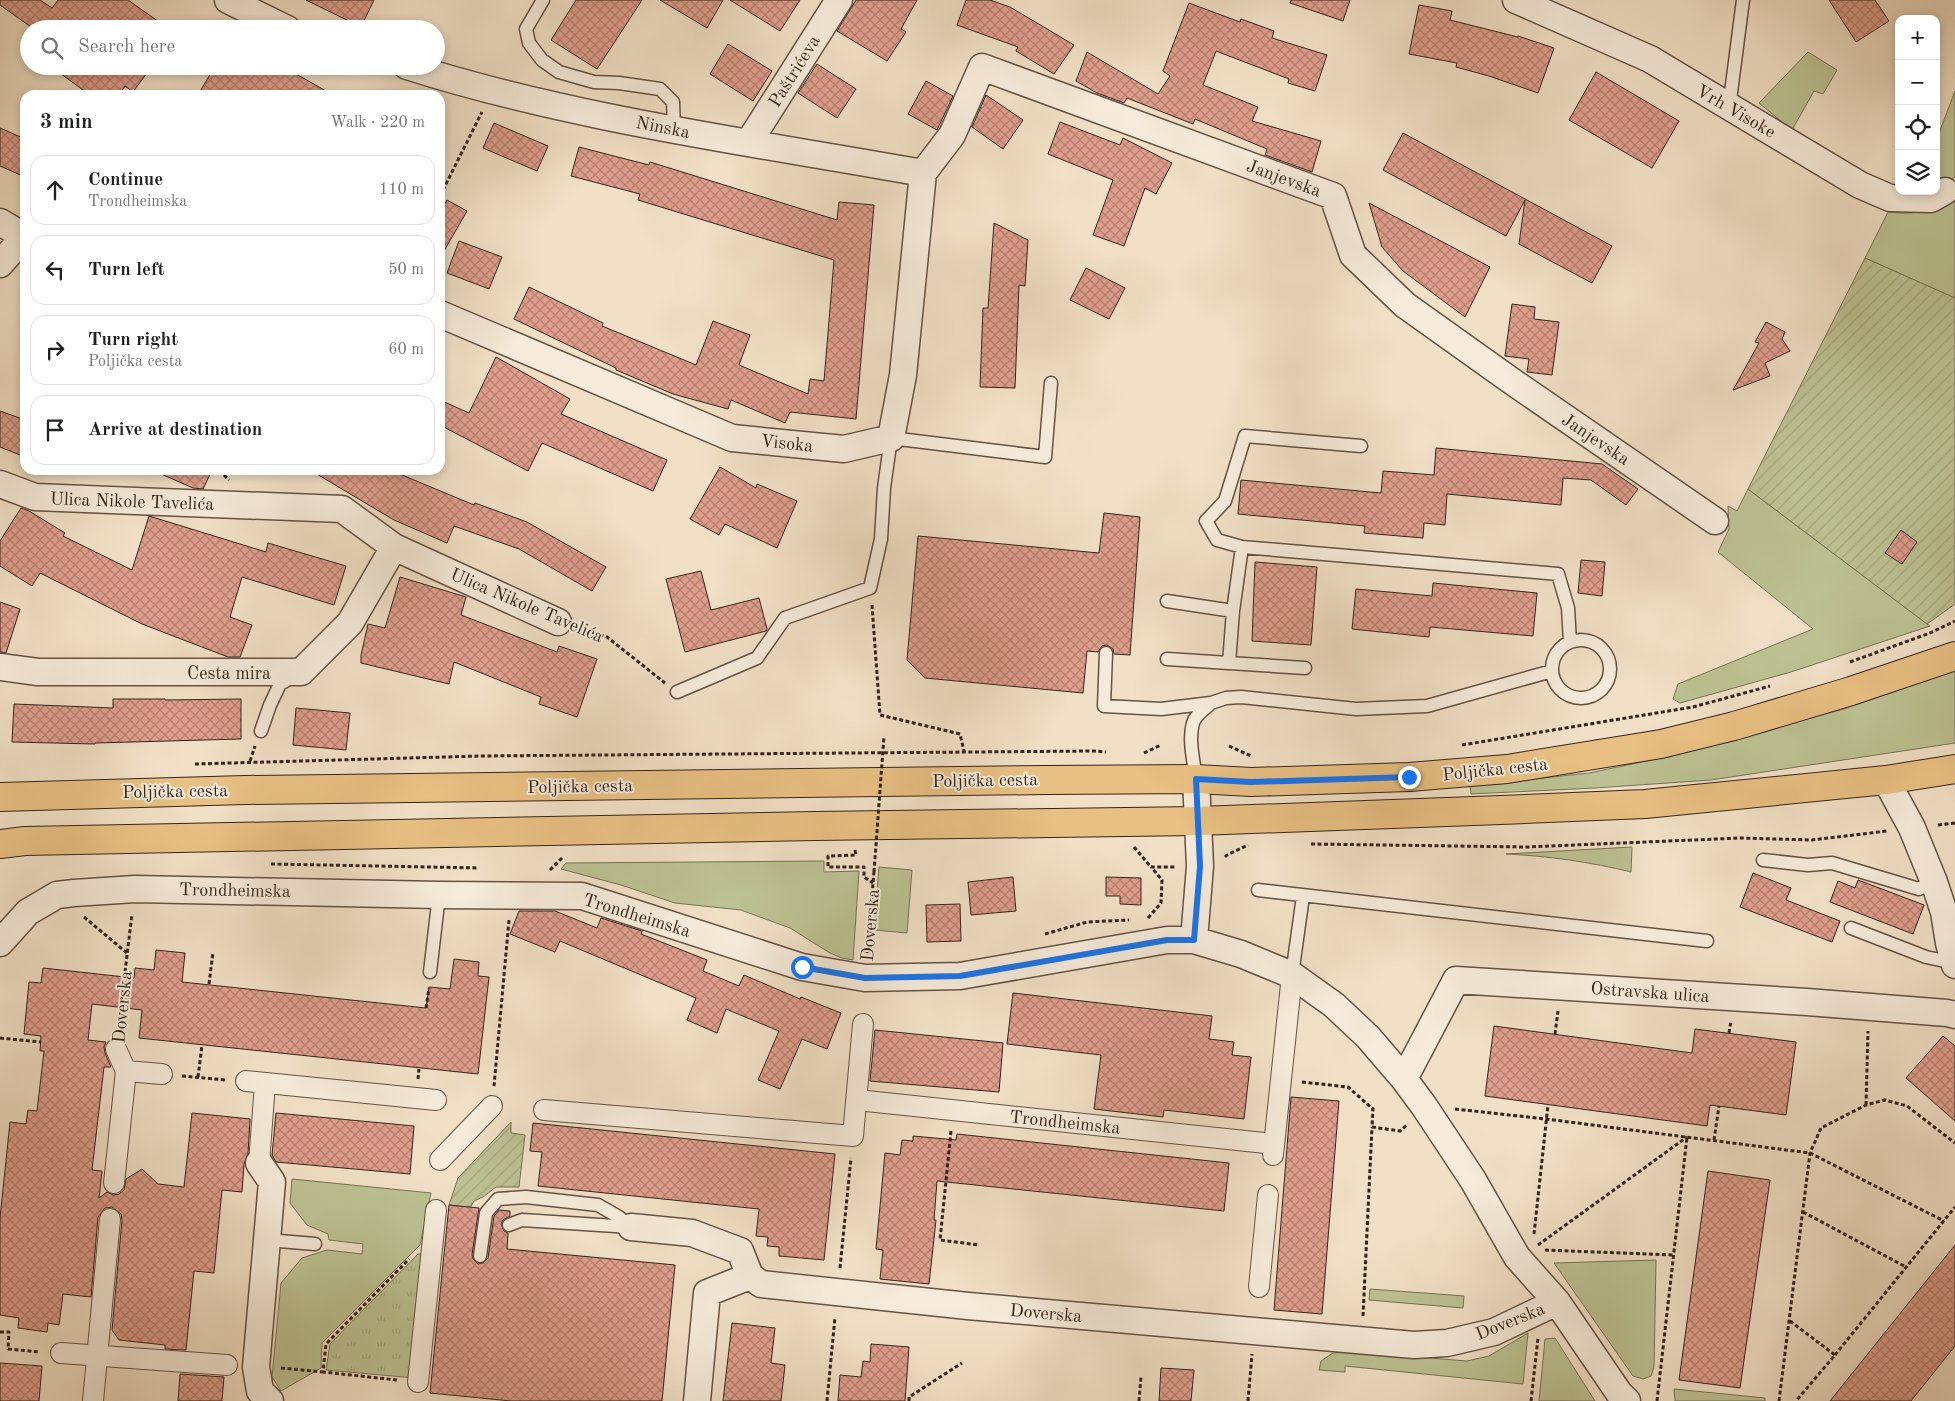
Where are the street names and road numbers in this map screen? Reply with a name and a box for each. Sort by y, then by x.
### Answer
street label: Paštrićeva [766,32,824,111]
street label: Vrh Visoke [1693,82,1778,142]
street label: Ninska [634,114,691,142]
street label: Janjevska [1244,157,1323,201]
street label: Janjevska [1558,411,1633,469]
street label: Visoka [760,432,814,456]
street label: Ulica Nikole Tavelića [50,490,215,514]
street label: Ulica Nikole Tavelića [447,566,606,646]
street label: Cesta mira [187,665,271,683]
street label: Poljička cesta [1441,755,1549,784]
street label: Poljička cesta [932,771,1038,791]
street label: Poljička cesta [527,777,633,797]
street label: Poljička cesta [122,782,228,802]
street label: Trondheimska [179,881,291,901]
street label: Doverska [859,888,883,962]
street label: Trondheimska [581,891,693,941]
street label: Doverska [110,970,136,1044]
street label: Ostravska ulica [1590,980,1710,1006]
street label: Trondheimska [1008,1108,1121,1138]
street label: Doverska [1473,1300,1548,1344]
street label: Doverska [1009,1302,1083,1326]

